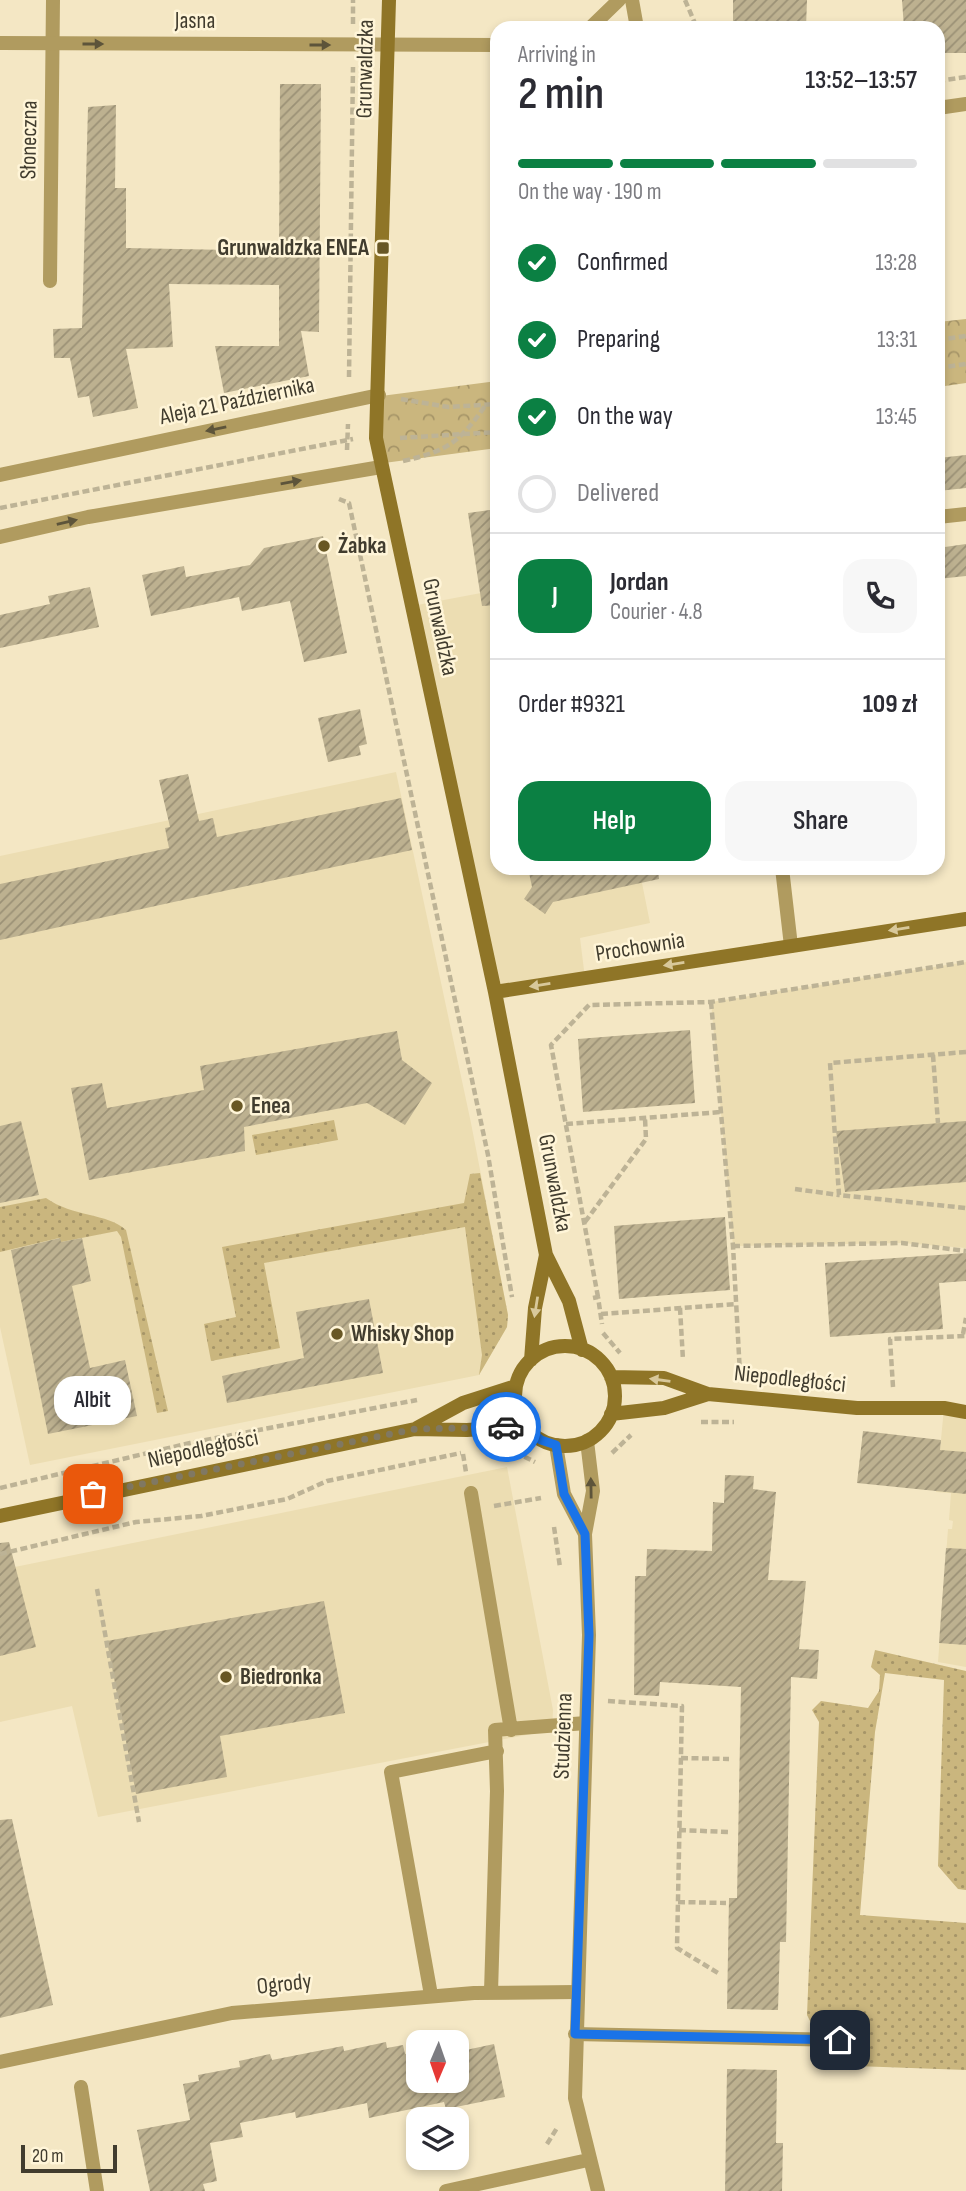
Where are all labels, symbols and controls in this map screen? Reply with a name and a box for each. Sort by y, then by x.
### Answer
street label: Jasna [174,7,215,35]
street label: Grunwaldzka [350,19,380,119]
one-way arrow [82,38,104,50]
one-way arrow [309,39,331,51]
text: Arriving in [518,41,596,69]
text: 13:52–13:57 [805,65,917,96]
text: 2 min [518,67,604,122]
street label: Słoneczna [14,100,44,180]
text: On the way · 190 m [518,178,661,206]
place label: Grunwaldzka ENEA [217,234,370,262]
marker: Grunwaldzka ENEA [375,240,391,256]
icon: check [518,244,556,282]
text: Confirmed [577,247,668,278]
text: 13:28 [875,249,917,277]
icon: check [518,321,556,359]
text: Preparing [577,324,660,355]
text: 13:31 [877,326,917,354]
street label: Aleja 21 Października [156,371,317,431]
icon: check [518,398,556,436]
text: On the way [577,401,673,432]
text: 13:45 [876,403,917,431]
one-way arrow [205,424,227,435]
one-way arrow [280,476,302,487]
text: Delivered [577,478,659,509]
one-way arrow [56,516,78,527]
place label: Żabka [338,532,386,560]
marker: Żabka [316,538,332,554]
button: phone [843,559,917,633]
text: Jordan [610,567,668,598]
street label: Grunwaldzka [416,576,464,678]
text: J [552,581,558,612]
text: Courier · 4.8 [610,598,703,626]
text: Order #9321 [518,689,625,720]
text: 109 zł [863,689,917,720]
button: Help [518,781,711,861]
button: Share [725,781,917,861]
one-way arrow [887,924,909,935]
street label: Prochownia [593,926,687,968]
one-way arrow [663,959,685,970]
one-way arrow [529,980,551,991]
place label: Enea [251,1092,290,1120]
marker: Enea [229,1098,245,1114]
street label: Grunwaldzka [532,1132,578,1234]
one-way arrow [530,1296,541,1318]
place label: Whisky Shop [351,1320,454,1348]
marker: Whisky Shop [329,1326,345,1342]
street label: Niepodległości [733,1359,847,1399]
one-way arrow [649,1374,671,1385]
callout: Albit [55,1375,132,1424]
text: Albit [74,1386,111,1414]
courier [471,1392,541,1462]
icon: car [487,1408,525,1446]
street label: Niepodległości [145,1424,261,1474]
pin [63,1464,123,1524]
icon: bag [74,1475,112,1513]
one-way arrow [585,1477,597,1499]
place label: Biedronka [240,1663,322,1691]
marker: Biedronka [218,1669,234,1685]
street label: Studzienna [548,1692,578,1780]
street label: Ogrody [255,1967,313,2001]
pin [810,2010,870,2070]
icon: home [821,2021,859,2059]
north arrow [406,2030,469,2093]
map controls [406,2030,469,2170]
button: layers [406,2107,469,2170]
scale bar [21,2142,117,2174]
text: 20 m [32,2145,64,2168]

